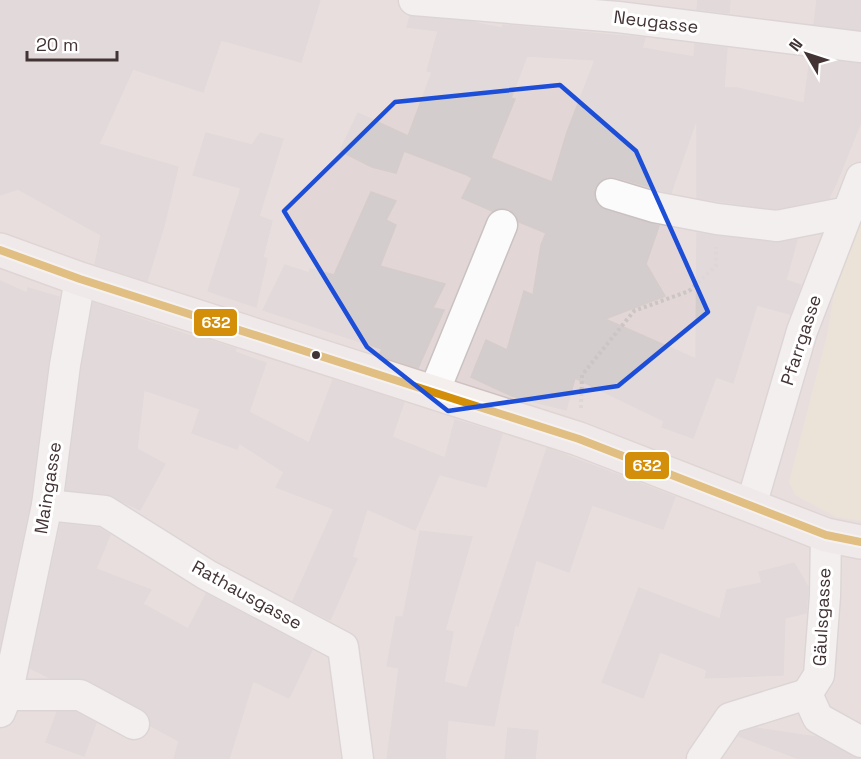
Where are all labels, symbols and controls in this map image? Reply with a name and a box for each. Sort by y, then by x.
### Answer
street label: Neugasse [612,5,700,38]
scale bar [27,24,117,62]
north arrow [777,24,837,84]
text: 20 m [36,33,79,56]
text: N [784,34,807,56]
street label: Pfarrgasse [775,292,826,388]
line badge: 632 [193,308,238,337]
text: 632 [201,312,231,333]
unlabelled marker [310,349,322,361]
street label: Maingasse [29,440,66,536]
line badge: 632 [624,451,670,480]
text: 632 [632,455,662,476]
street label: Rathausgasse [188,555,306,634]
street label: Gäulsgasse [807,567,836,667]

